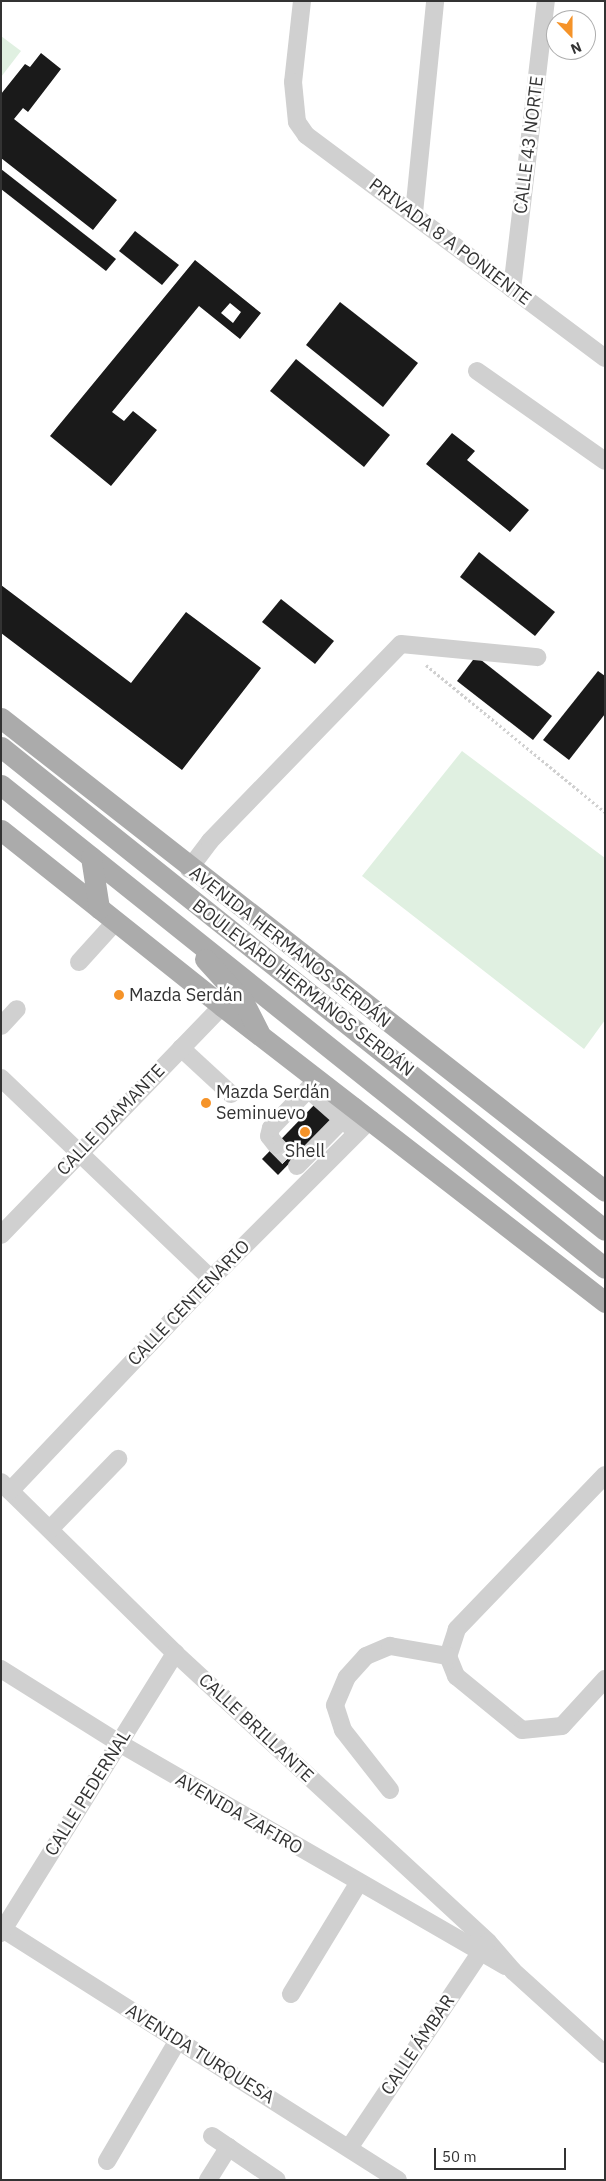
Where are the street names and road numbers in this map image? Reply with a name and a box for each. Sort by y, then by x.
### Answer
street label: CALLE 43 NORTE [510,75,548,215]
street label: PRIVADA 8 A PONIENTE [365,174,535,310]
street label: AVENIDA HERMANOS SERDÁN [185,862,395,1032]
street label: BOULEVARD HERMANOS SERDÁN [188,895,418,1081]
street label: CALLE DIAMANTE [53,1060,169,1180]
street label: CALLE CENTENARIO [123,1236,255,1370]
street label: CALLE BRILLANTE [194,1669,318,1787]
street label: CALLE PEDERNAL [41,1726,135,1860]
street label: AVENIDA ZAFIRO [172,1769,306,1859]
street label: CALLE ÁMBAR [377,1991,459,2099]
street label: AVENIDA TURQUESA [122,2000,278,2108]

